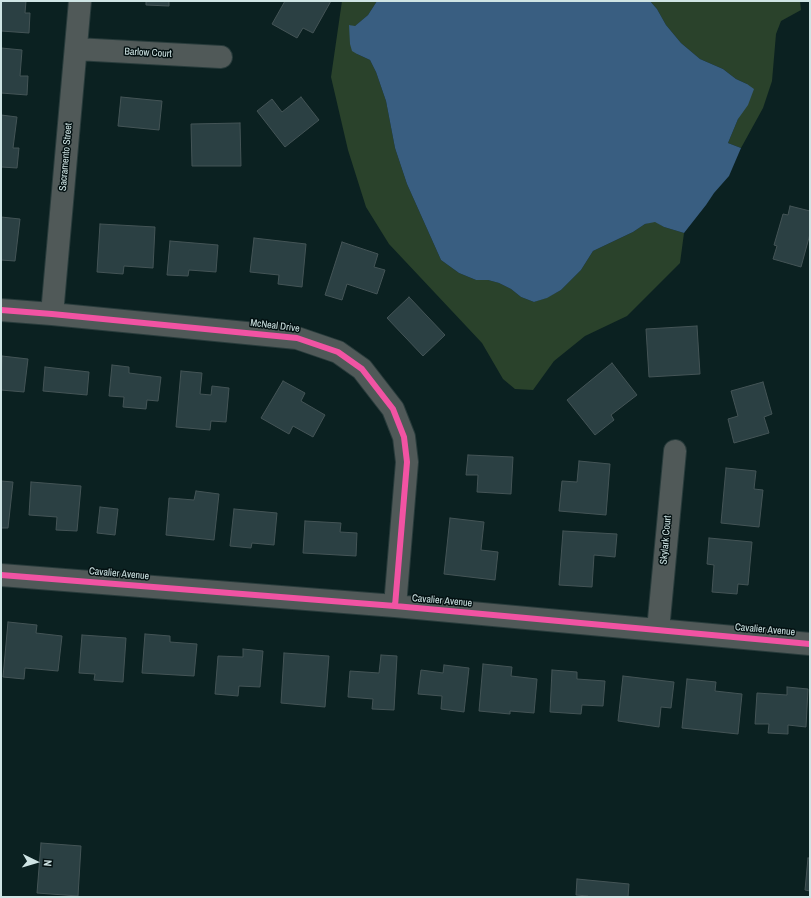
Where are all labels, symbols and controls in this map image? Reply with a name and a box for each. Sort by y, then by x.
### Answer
street label: Barlow Court [124,46,172,60]
street label: Sacramento Street [57,122,75,192]
street label: McNeal Drive [250,317,300,335]
street label: Skylark Court [658,515,674,565]
street label: Cavalier Avenue [88,565,150,583]
street label: Cavalier Avenue [411,592,473,610]
street label: Cavalier Avenue [734,621,796,639]
north arrow [16,842,56,882]
text: N [41,859,55,867]

